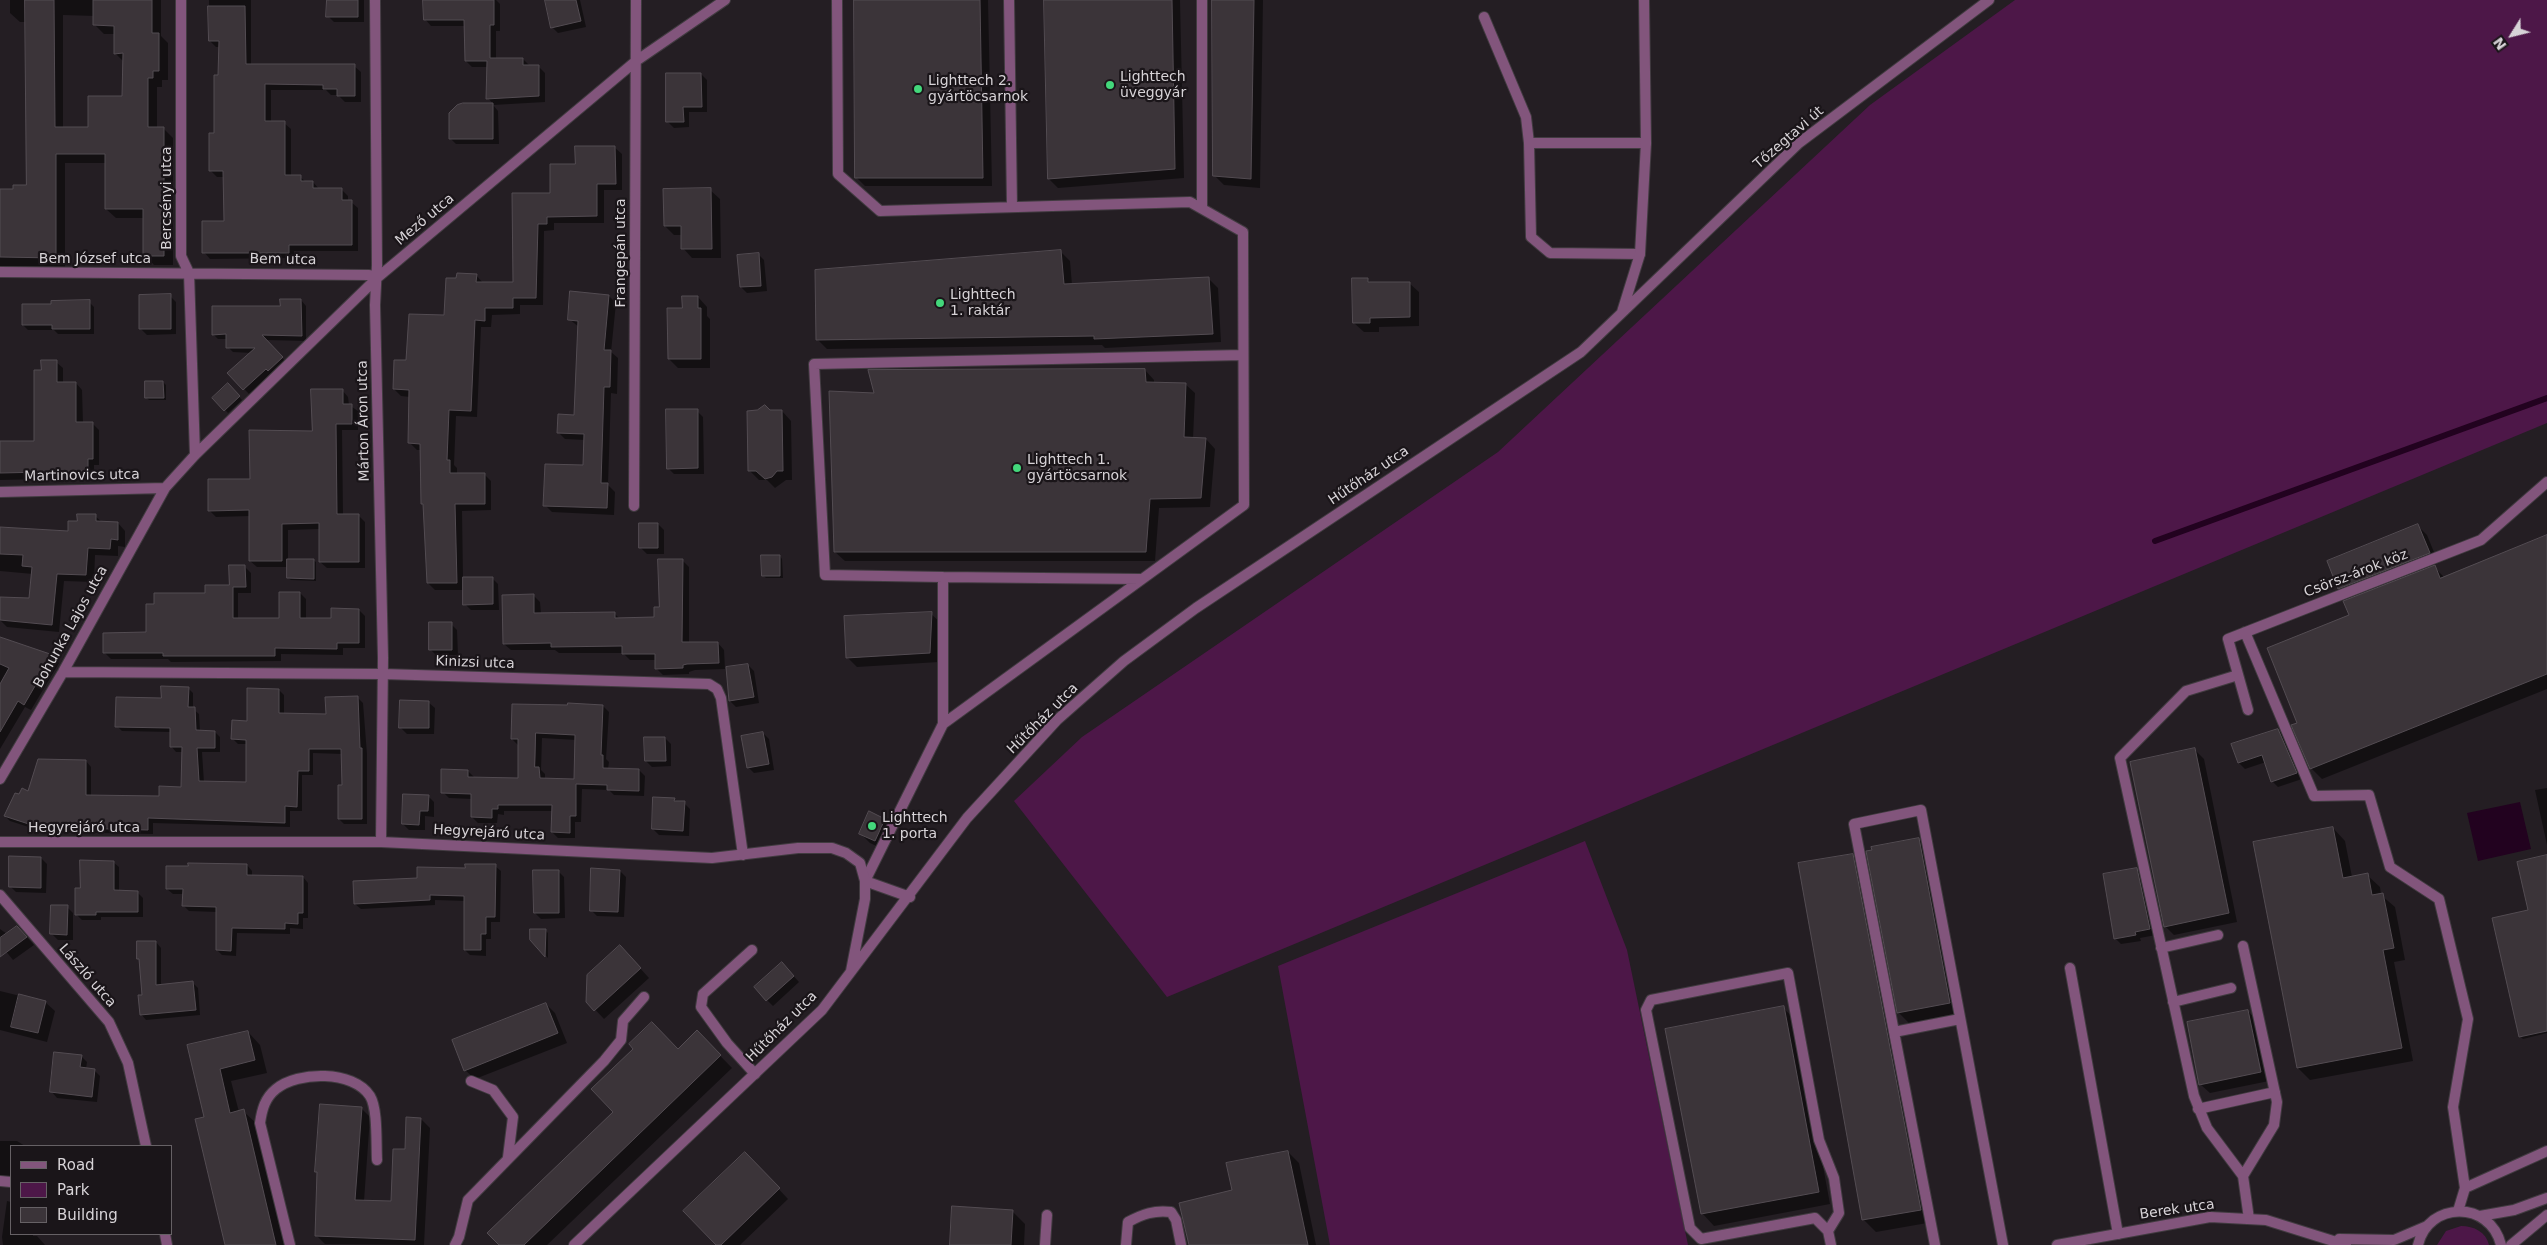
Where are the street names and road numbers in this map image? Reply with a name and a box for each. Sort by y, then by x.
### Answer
street label: Tőzegtavi út [1751,103,1827,173]
street label: Bercsényi utca [159,146,175,250]
street label: Mező utca [392,191,458,249]
street label: Frangepán utca [613,198,629,308]
street label: Bem József utca [39,251,151,267]
street label: Bem utca [249,251,317,269]
street label: Márton Áron utca [355,360,373,482]
street label: Hűtőház utca [1326,443,1412,509]
street label: Martinovics utca [24,467,140,485]
street label: Csörsz-árok köz [2302,546,2410,602]
street label: Bohunka Lajos utca [30,563,112,691]
street label: Kinizsi utca [435,653,515,673]
street label: Hűtőház utca [1004,680,1082,758]
street label: Hegyrejáró utca [28,820,140,836]
street label: Hegyrejáró utca [433,822,545,844]
street label: László utca [55,941,119,1011]
street label: Hűtőház utca [743,988,821,1066]
street label: Berek utca [2138,1196,2216,1224]

